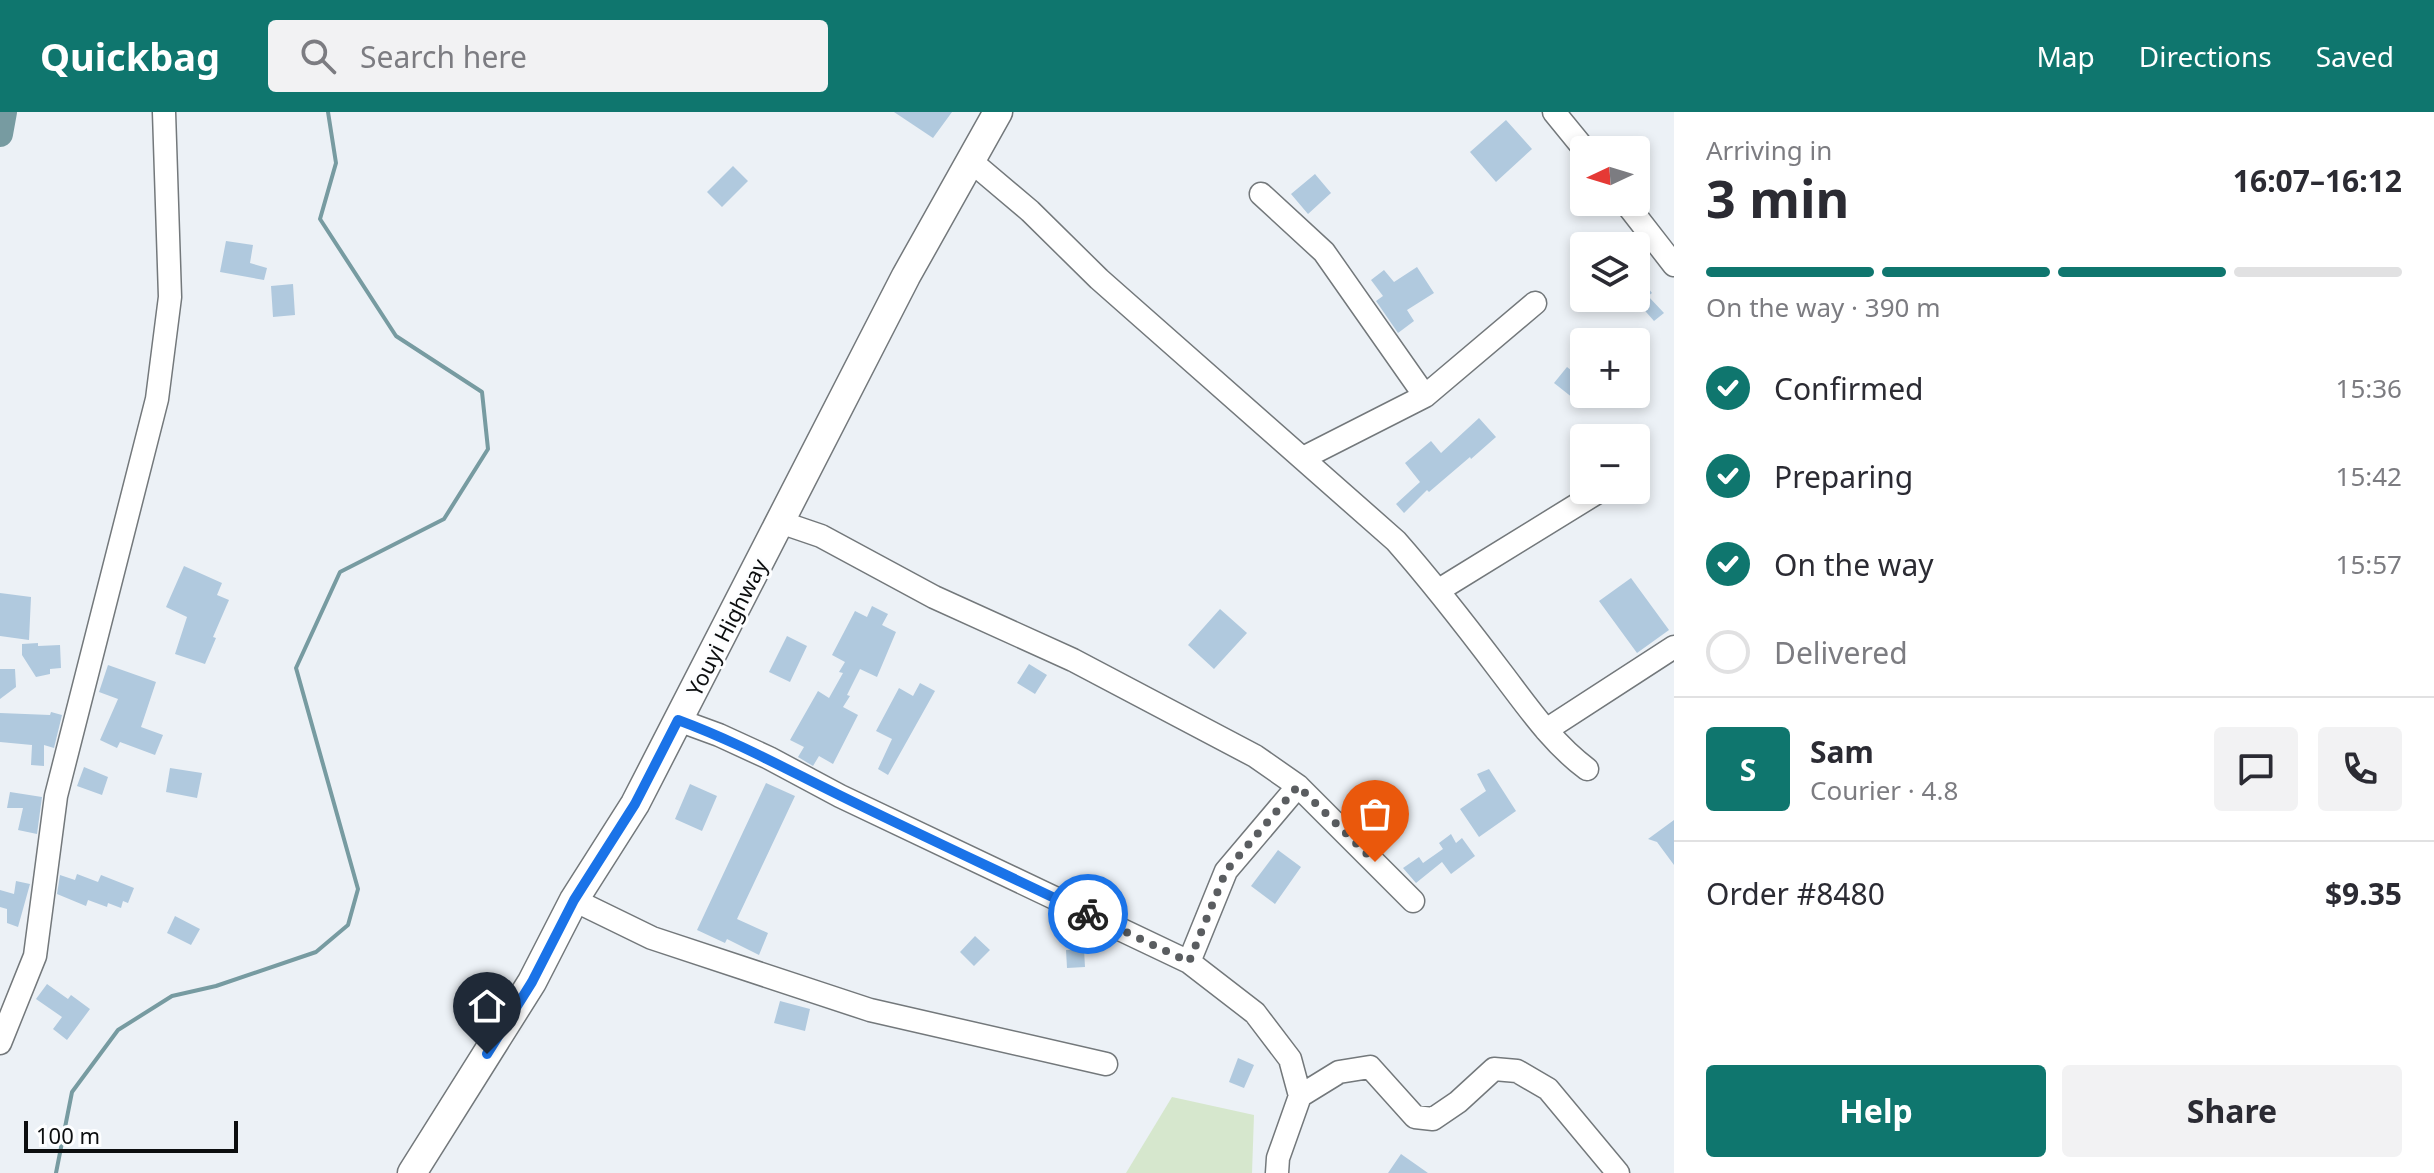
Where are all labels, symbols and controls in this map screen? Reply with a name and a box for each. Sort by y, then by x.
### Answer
search box [268,20,828,92]
text: Quickbag [40,30,220,82]
icon: search [296,34,340,78]
text: Search here [360,36,527,77]
text: Map [2036,37,2095,75]
text: Directions [2139,37,2272,75]
text: Saved [2316,37,2394,75]
text: Arriving in [1706,132,1832,168]
north arrow [1570,136,1650,216]
map controls [1570,136,1650,504]
text: 16:07–16:12 [2233,160,2402,201]
text: 3 min [1706,162,1849,233]
button: layers [1570,232,1650,312]
text: On the way · 390 m [1706,289,1940,325]
button: + [1570,328,1650,408]
icon: check [1706,366,1750,410]
text: Confirmed [1774,368,1924,409]
text: 15:36 [2336,370,2402,406]
button: − [1570,424,1650,504]
icon: check [1706,454,1750,498]
text: Preparing [1774,456,1913,497]
text: 15:42 [2336,458,2402,494]
icon: check [1706,542,1750,586]
text: On the way [1774,544,1934,585]
text: 15:57 [2336,546,2402,582]
street label: Youyi Highway [678,552,774,701]
text: Delivered [1774,632,1908,673]
button: chat [2214,727,2298,811]
button: phone [2318,727,2402,811]
text: Sam [1810,731,1874,772]
text: S [1740,749,1756,790]
text: Courier · 4.8 [1810,772,1958,808]
pin [1341,780,1409,862]
icon: bag [1353,792,1397,836]
text: Order #8480 [1706,873,1885,914]
text: $9.35 [2325,873,2402,914]
courier [1048,874,1128,954]
icon: bike [1066,892,1110,936]
pin [453,972,521,1054]
icon: home [465,984,509,1028]
button: Help [1706,1065,2046,1157]
button: Share [2062,1065,2402,1157]
scale bar [24,1117,238,1153]
text: 100 m [36,1120,100,1150]

